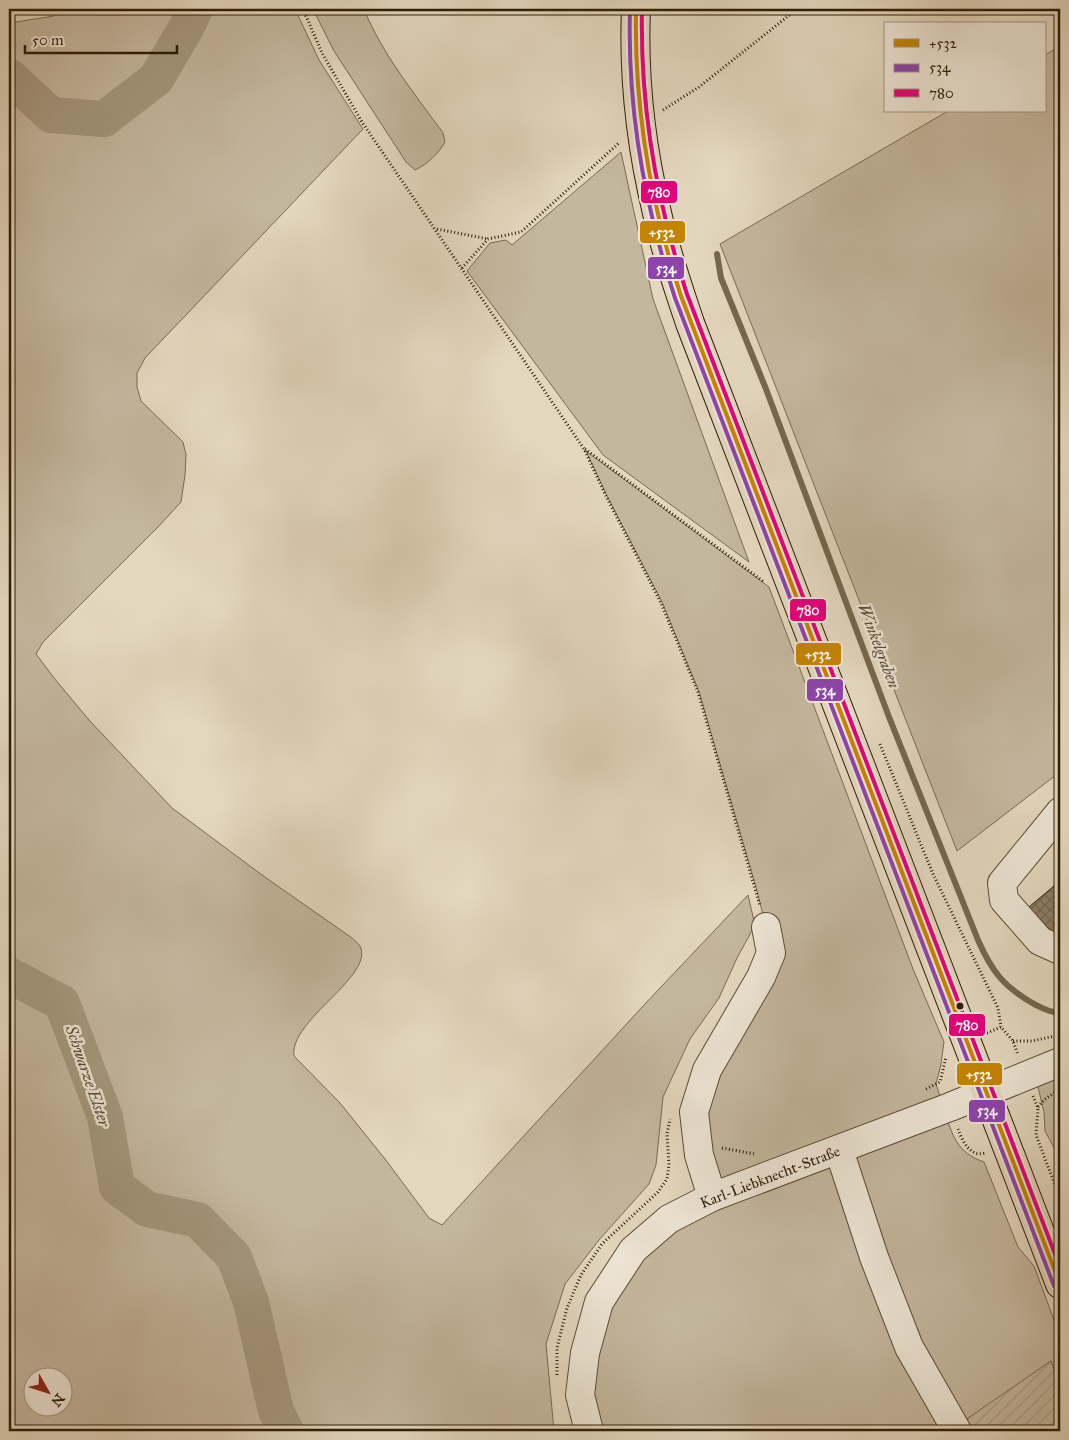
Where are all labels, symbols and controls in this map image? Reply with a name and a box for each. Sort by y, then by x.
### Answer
scale bar [25,22,178,54]
legend [884,22,1046,112]
text: 50 m [32,31,64,49]
text: +532 [929,34,957,52]
text: 534 [929,58,951,76]
text: 780 [929,84,954,102]
line badge: 780 [640,180,678,204]
text: 780 [647,184,671,201]
line badge: +532 [639,220,686,244]
text: +532 [649,224,676,242]
line badge: 534 [647,256,685,280]
text: 534 [656,260,677,278]
line badge: 780 [789,598,827,622]
water label: Winkelgraben [854,601,904,691]
text: 780 [796,602,820,619]
line badge: +532 [795,642,842,666]
text: +532 [805,646,832,664]
line badge: 534 [806,678,844,702]
text: 534 [815,682,836,700]
unlabelled marker [955,1001,965,1011]
line badge: 780 [948,1013,986,1037]
text: 780 [955,1017,979,1034]
water label: Schwarze Elster [61,1022,115,1130]
line badge: +532 [956,1062,1003,1086]
text: +532 [966,1066,993,1084]
line badge: 534 [968,1099,1006,1123]
text: 534 [977,1102,998,1120]
street label: Karl-Liebknecht-Straße [697,1142,843,1212]
north arrow [22,1368,72,1418]
text: N [47,1390,68,1410]

